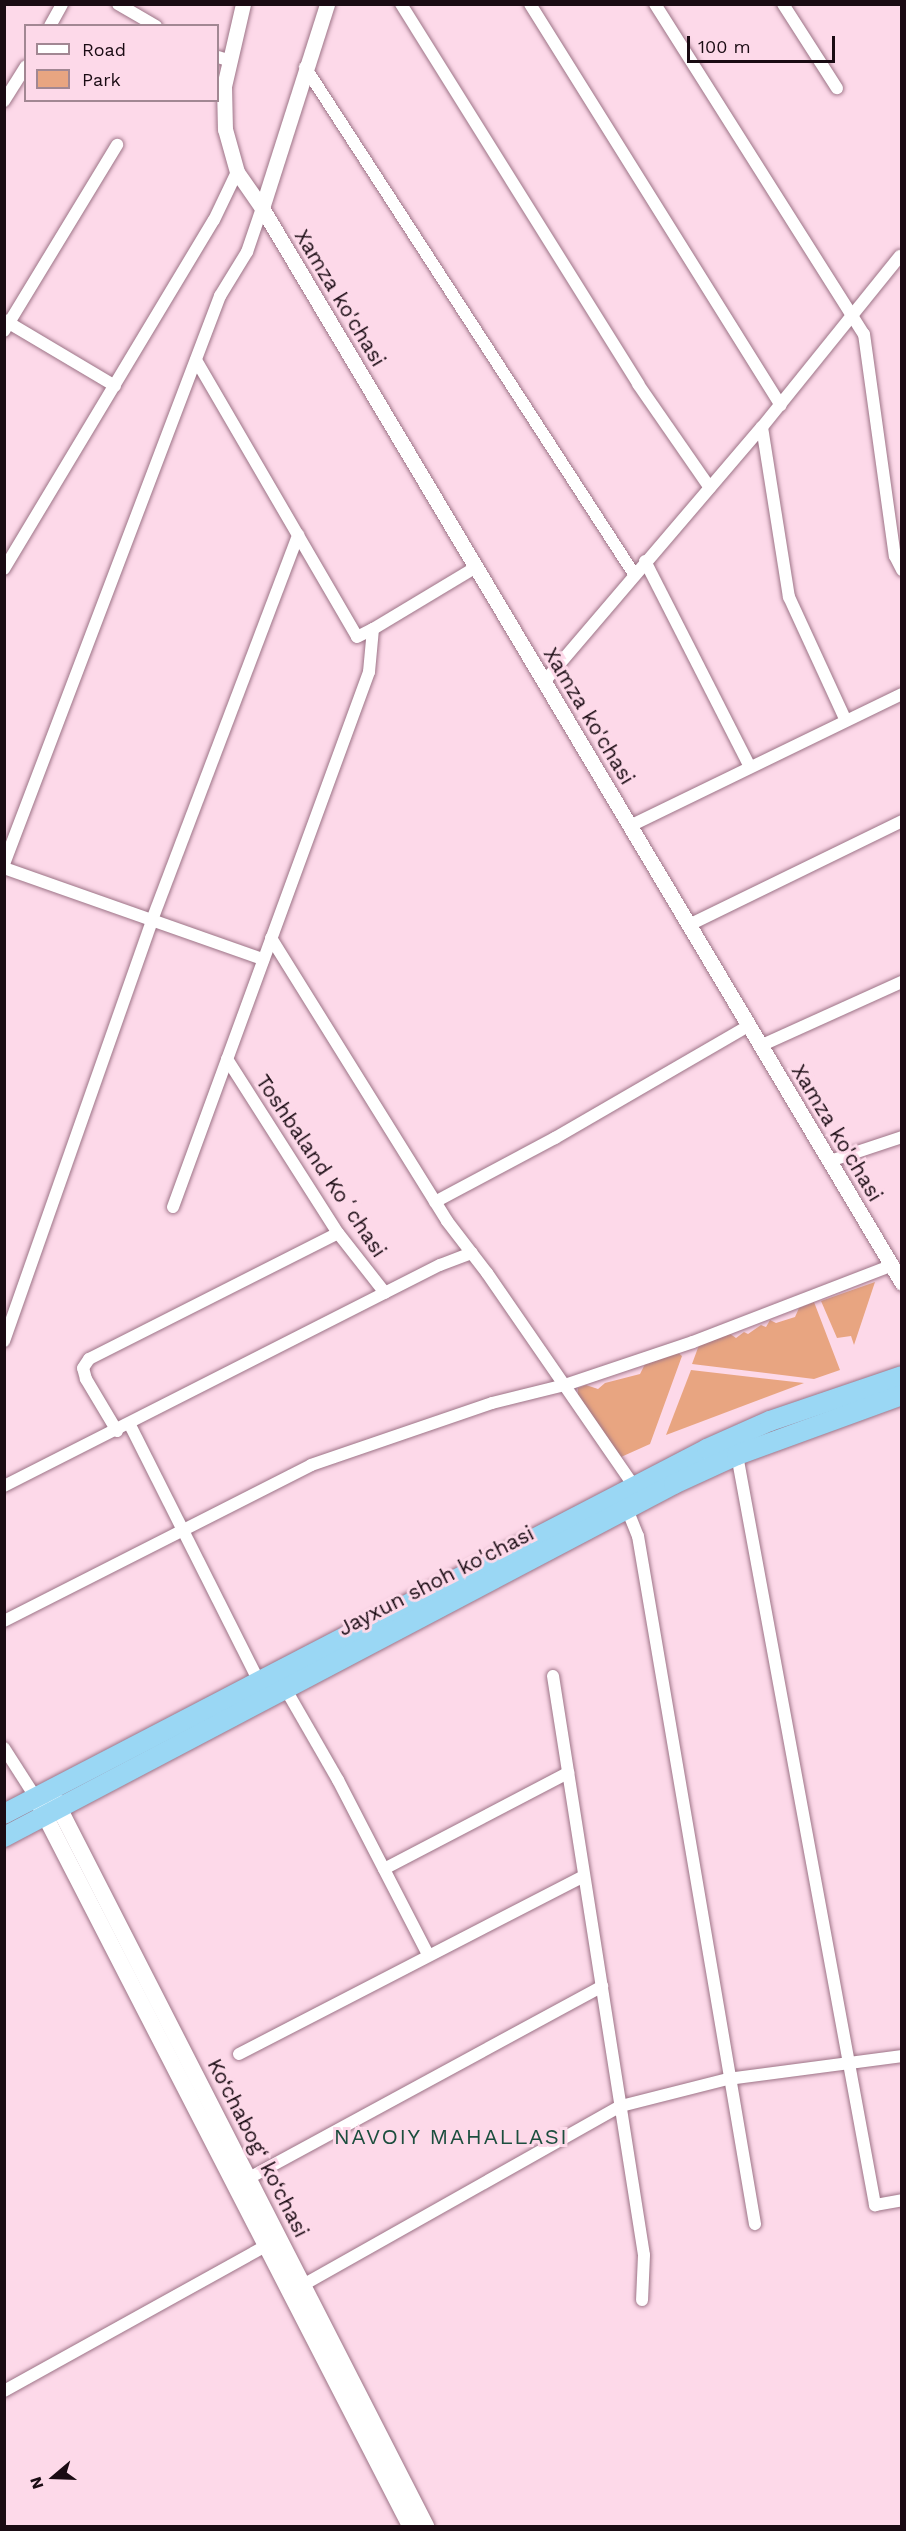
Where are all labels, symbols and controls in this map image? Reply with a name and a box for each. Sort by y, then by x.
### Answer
legend [24,24,219,102]
scale bar [690,24,838,62]
text: 100 m [698,36,751,57]
text: Road [82,39,126,60]
text: Park [82,69,121,90]
street label: Xamza ko'chasi [289,225,391,371]
street label: Xamza ko'chasi [538,643,640,789]
street label: Xamza ko'chasi [786,1060,888,1206]
street label: Toshbaland Koʻchasi [250,1070,392,1262]
street label: Jayxun shoh ko'chasi [334,1521,538,1641]
street label: Ko‘chabog‘ ko‘chasi [202,2054,314,2242]
district label: NAVOIY MAHALLASI [333,2124,569,2150]
north arrow [24,2447,84,2507]
text: N [26,2474,47,2492]

